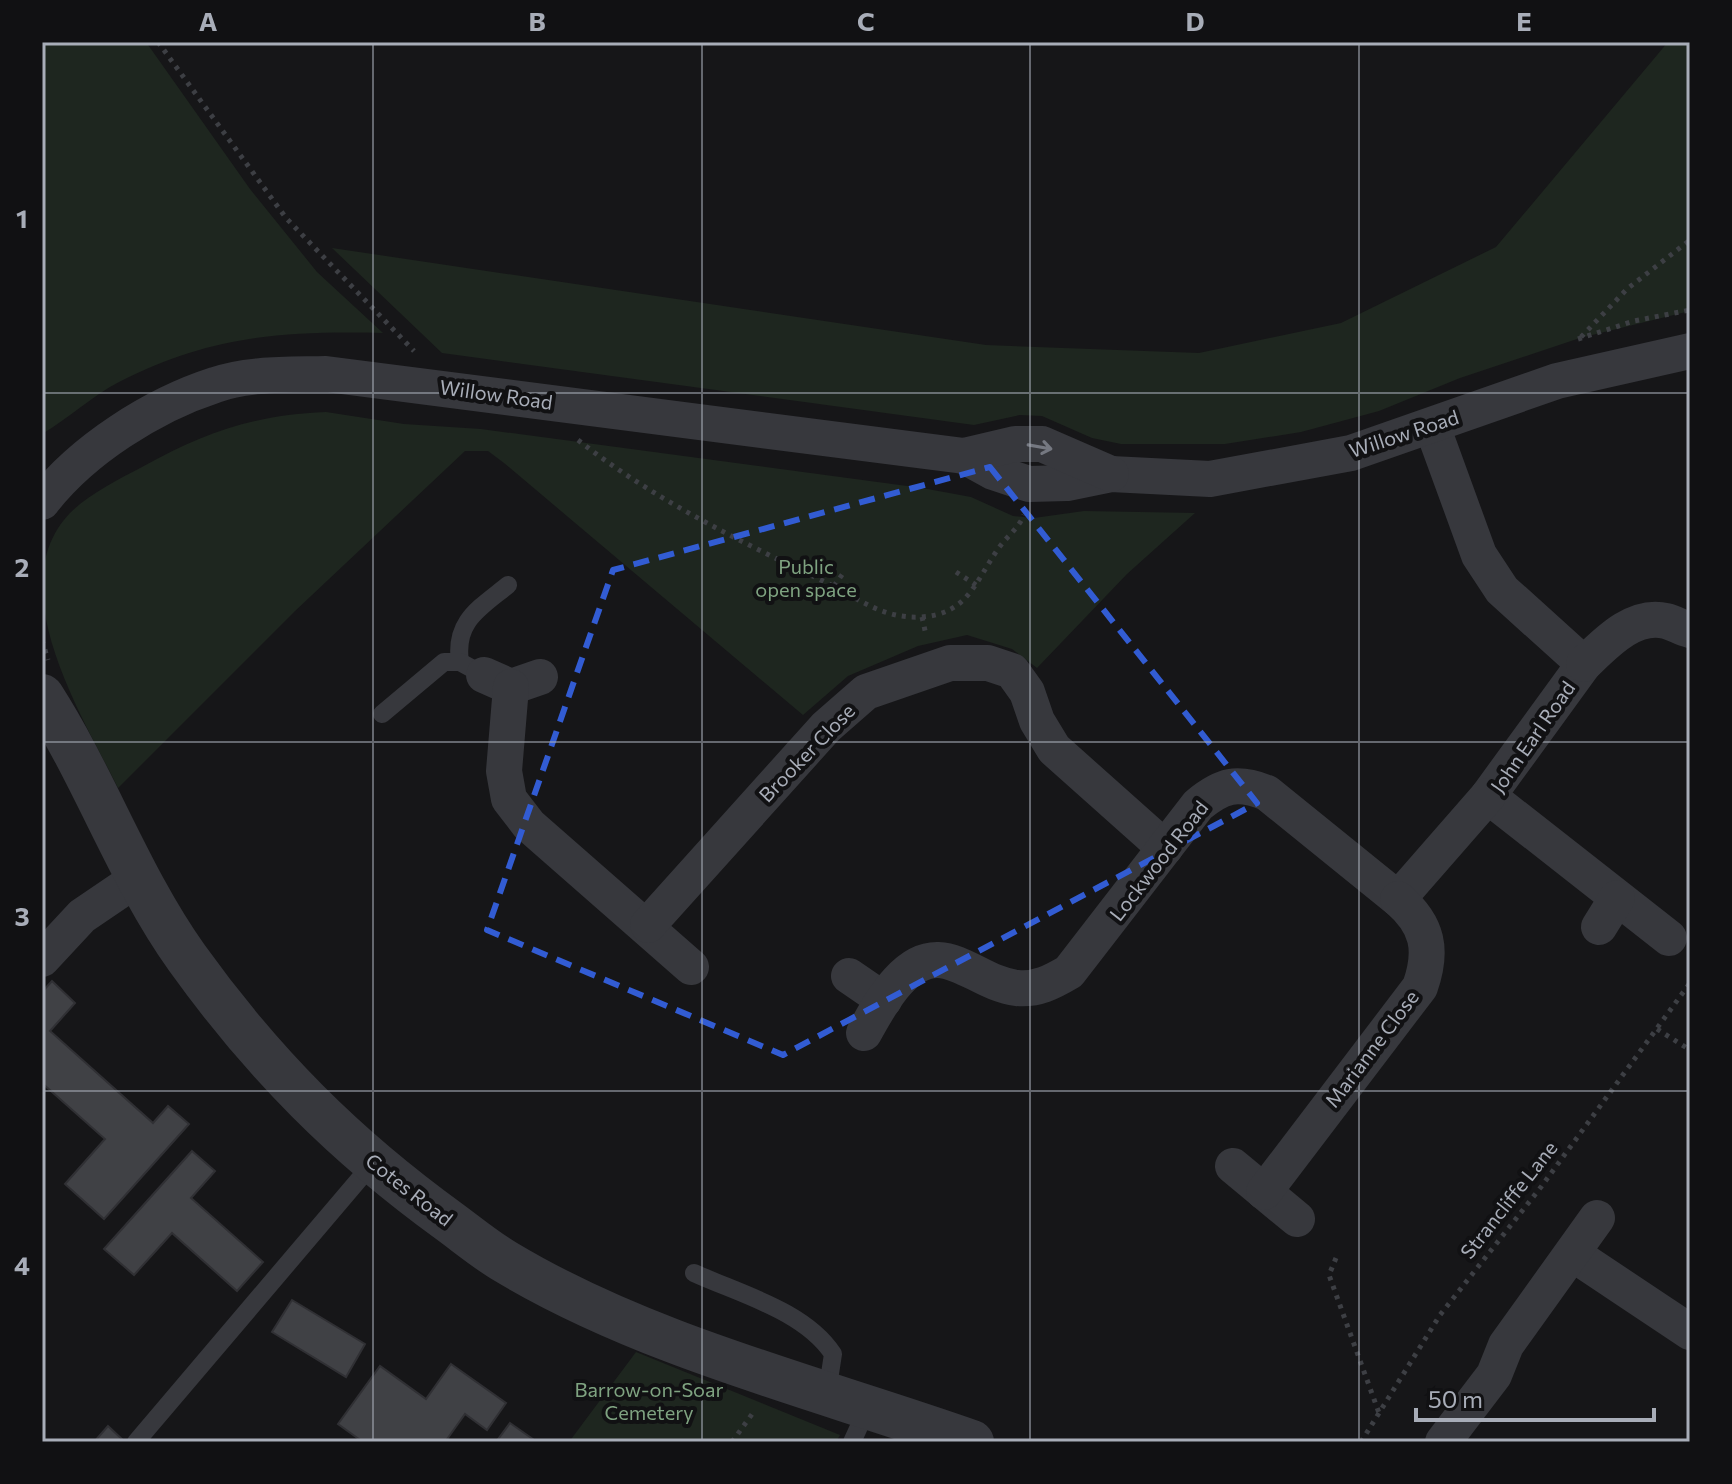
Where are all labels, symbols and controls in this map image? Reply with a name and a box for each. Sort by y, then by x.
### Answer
text: A [199,5,218,36]
text: B [528,5,546,36]
text: C [857,5,875,36]
text: D [1185,5,1205,36]
text: E [1516,5,1532,36]
text: 1 [16,202,28,233]
street label: Willow Road [438,374,554,414]
street label: Willow Road [1346,404,1462,462]
one-way arrow [1026,440,1052,455]
text: 2 [15,551,29,582]
park label: Public open space [755,554,857,601]
street label: John Earl Road [1485,676,1579,797]
street label: Brooker Close [753,698,859,806]
street label: Lockwood Road [1104,796,1213,925]
text: 3 [14,900,30,931]
street label: Marianne Close [1319,985,1423,1112]
street label: Strancliffe Lane [1455,1136,1562,1263]
street label: Cotes Road [361,1148,458,1231]
text: 4 [14,1249,30,1280]
scale bar [1416,1372,1654,1422]
park label: Barrow-on-Soar Cemetery [574,1377,724,1424]
text: 50 m [1428,1384,1483,1413]

